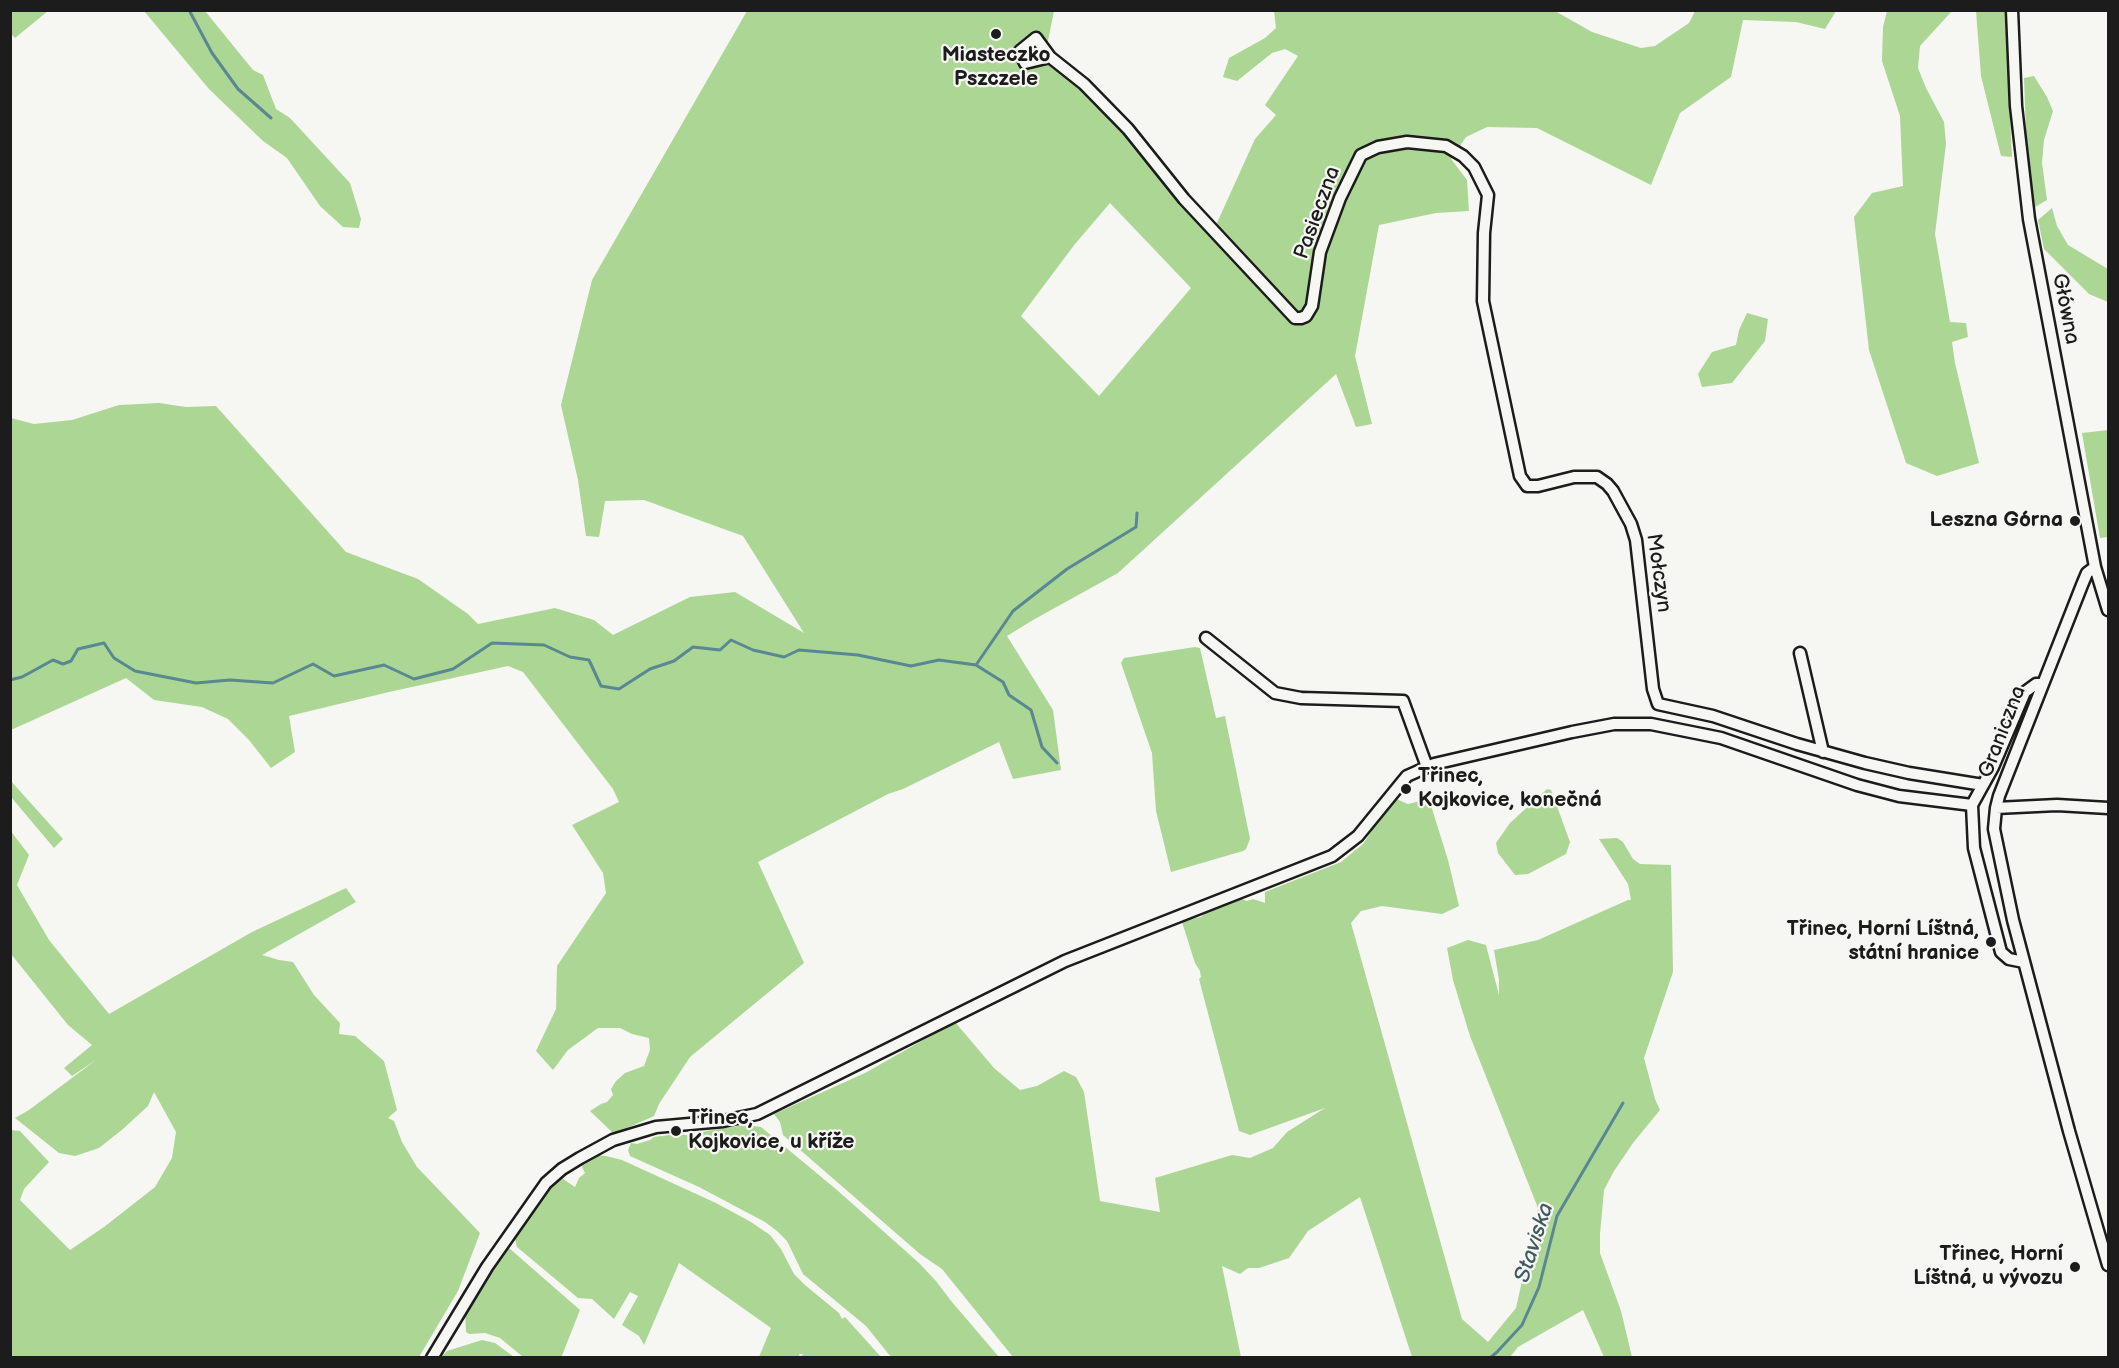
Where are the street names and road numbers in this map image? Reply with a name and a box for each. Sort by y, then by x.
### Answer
street label: Pasieczna [1290,163,1346,263]
street label: Główna [2046,271,2084,347]
street label: Mołczyn [1640,532,1676,614]
street label: Graniczna [1974,682,2032,782]

